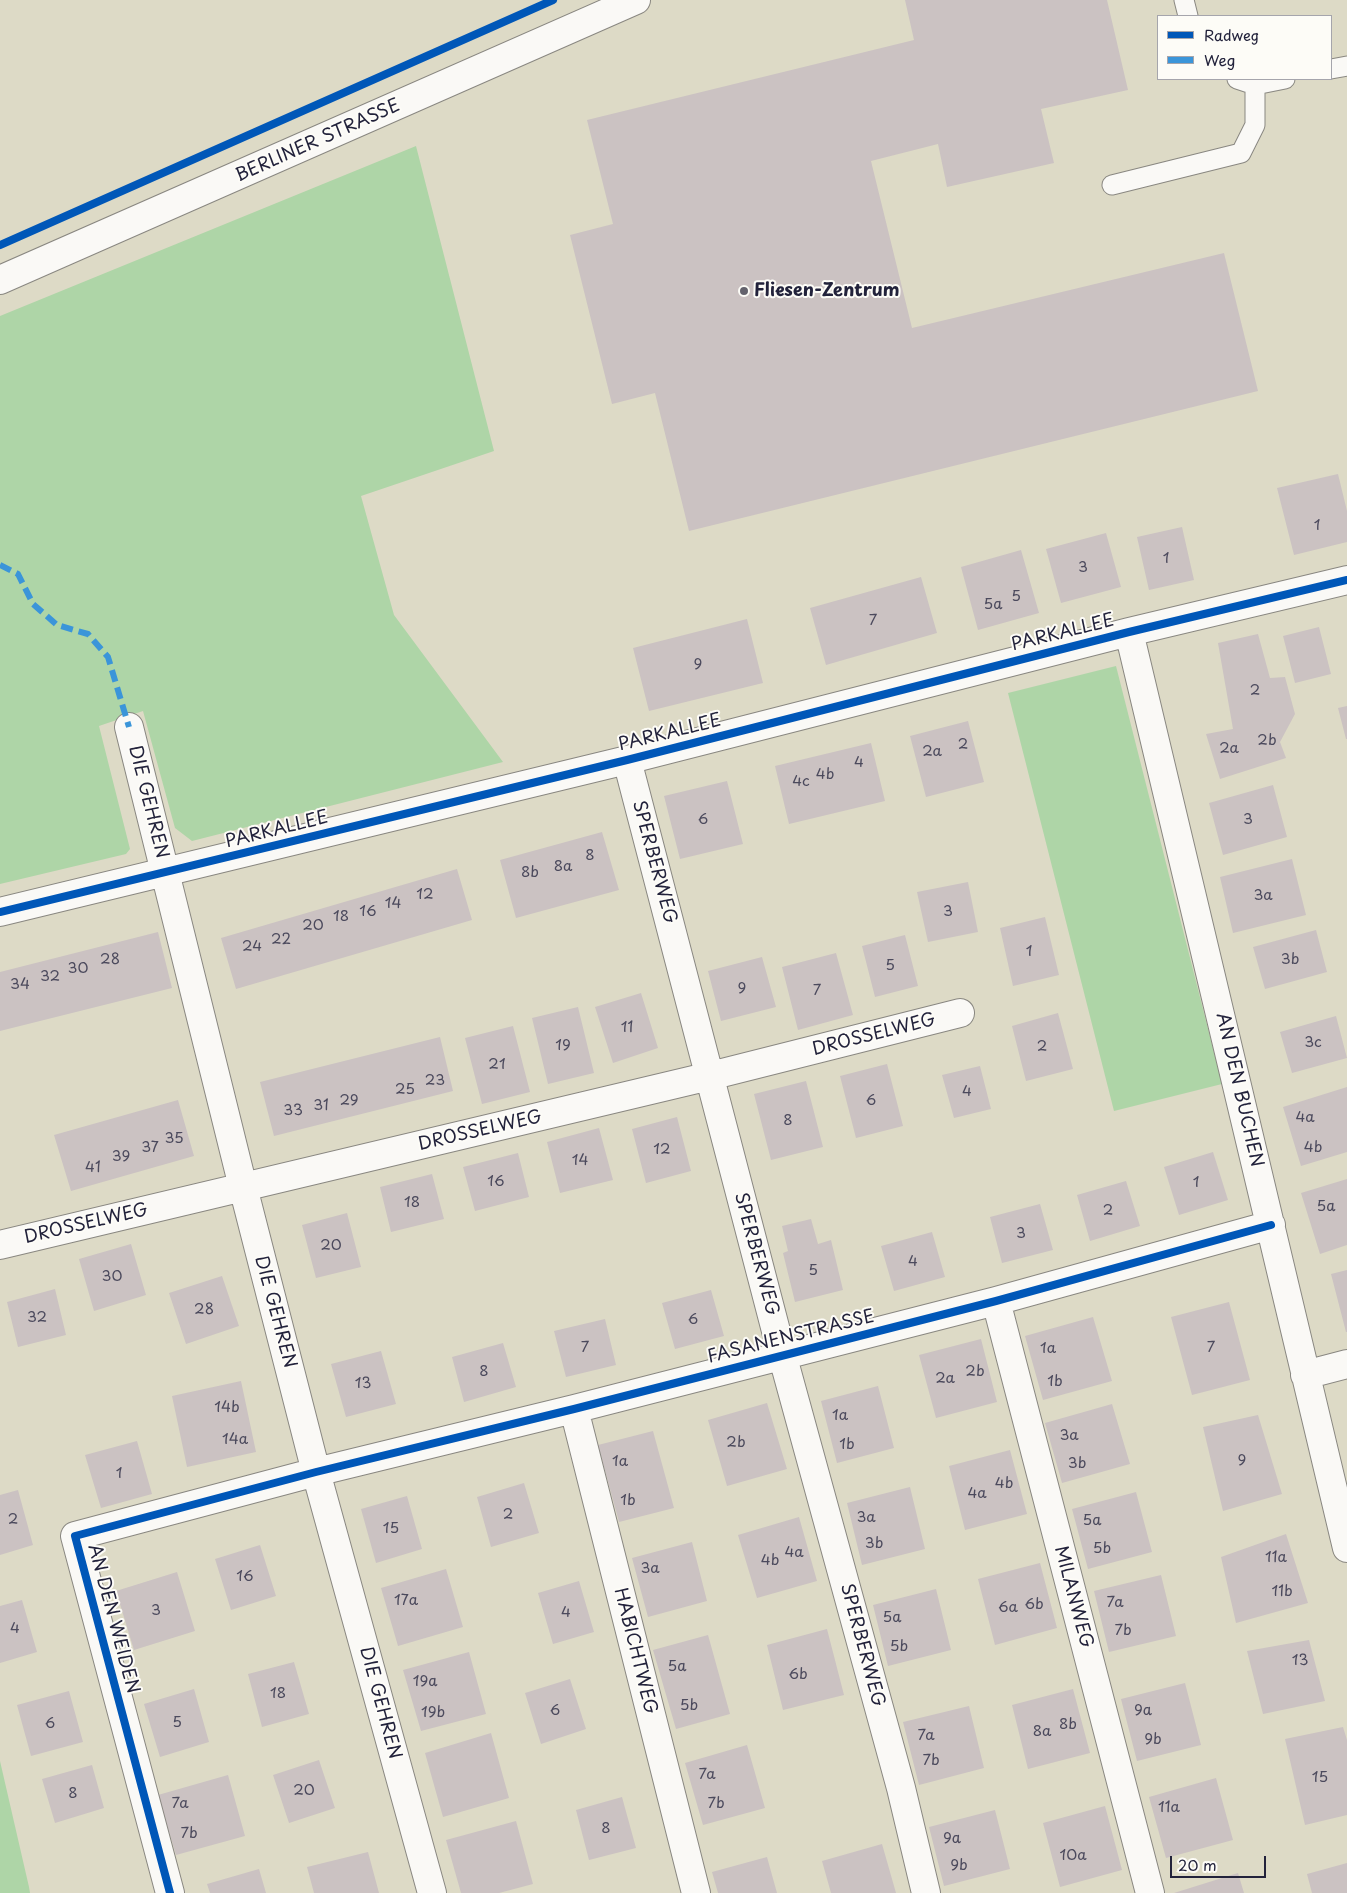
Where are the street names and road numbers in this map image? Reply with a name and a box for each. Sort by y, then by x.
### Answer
street label: BERLINER STRASSE [232,95,404,187]
street label: PARKALLEE [1009,610,1117,656]
street label: PARKALLEE [616,710,724,756]
street label: DIE GEHREN [124,743,172,861]
street label: SPERBERWEG [627,798,681,926]
street label: PARKALLEE [223,807,331,853]
street label: DROSSELWEG [810,1009,938,1061]
street label: AN DEN BUCHEN [1211,1011,1267,1169]
street label: DROSSELWEG [416,1106,544,1156]
street label: SPERBERWEG [729,1190,783,1318]
street label: DROSSELWEG [22,1199,150,1249]
street label: DIE GEHREN [250,1253,300,1371]
street label: FASANENSTRASSE [705,1306,877,1368]
street label: AN DEN WEIDEN [83,1542,143,1696]
street label: MILANWEG [1049,1544,1097,1650]
street label: SPERBERWEG [835,1581,889,1709]
street label: HABICHTWEG [609,1586,661,1716]
street label: DIE GEHREN [355,1644,405,1762]

